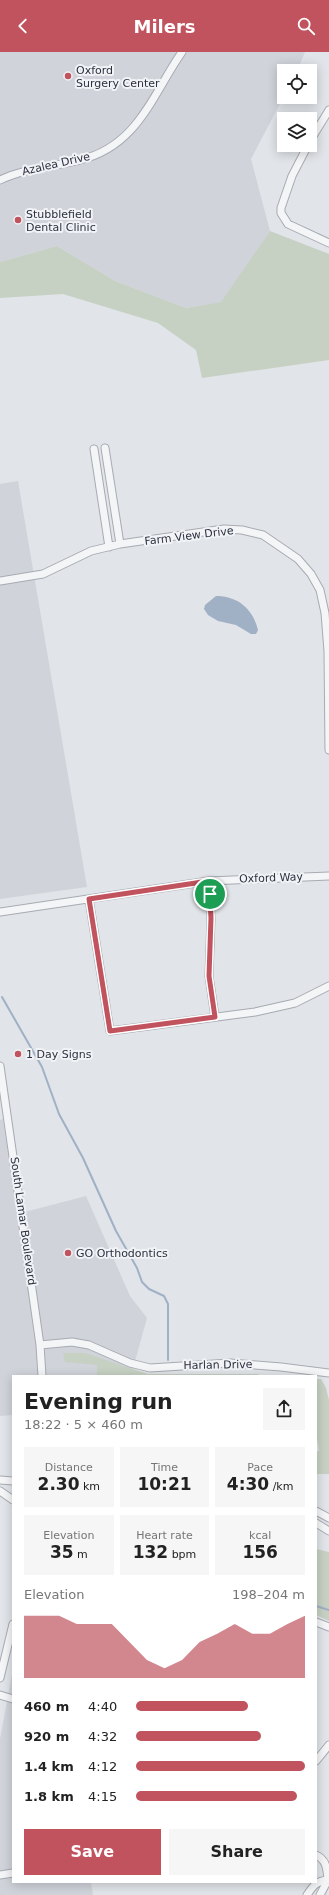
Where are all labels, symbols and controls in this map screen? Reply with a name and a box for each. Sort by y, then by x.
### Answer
icon: back [12,15,34,37]
icon: search [295,15,317,37]
text: Milers [133,16,196,37]
place label: Oxford Surgery Center [76,64,160,90]
map controls [277,64,317,152]
button: locate [277,64,317,104]
marker: Oxford Surgery Center [63,71,73,81]
button: layers [277,112,317,152]
street label: Azalea Drive [21,150,92,178]
place label: Stubblefield Dental Clinic [26,208,96,234]
marker: Stubblefield Dental Clinic [13,215,23,225]
street label: Farm View Drive [144,524,234,548]
street label: Oxford Way [239,870,304,886]
pin [193,877,227,911]
icon: arrive [199,883,221,905]
place label: 1 Day Signs [26,1048,92,1061]
marker: 1 Day Signs [13,1049,23,1059]
street label: South Lamar Boulevard [8,1156,38,1286]
place label: GO Orthodontics [76,1247,168,1260]
marker: GO Orthodontics [63,1248,73,1258]
street label: Harlan Drive [183,1358,253,1372]
button: share [263,1388,305,1430]
text: Evening run [24,1389,173,1414]
text: 18:22 · 5 × 460 m [24,1417,143,1432]
text: Distance [45,1461,93,1474]
text: Time [151,1461,178,1474]
text: Pace [247,1461,273,1474]
text: 2.30 [38,1474,80,1494]
text: 10:21 [137,1474,192,1494]
text: 4:30 [227,1474,269,1494]
text: km [80,1480,100,1493]
text: /km [269,1480,293,1493]
text: Elevation [43,1529,94,1542]
text: Heart rate [136,1529,193,1542]
text: kcal [249,1529,271,1542]
text: 35 [50,1542,74,1562]
text: 132 [133,1542,168,1562]
text: 156 [242,1542,278,1562]
text: m [74,1548,88,1561]
text: bpm [168,1548,196,1561]
text: Elevation [24,1587,84,1602]
text: 198–204 m [232,1587,305,1602]
text: 460 m [24,1699,69,1714]
text: 4:40 [88,1699,117,1714]
text: 920 m [24,1729,69,1744]
text: 4:32 [88,1729,117,1744]
text: 1.4 km [24,1759,74,1774]
text: 4:12 [88,1759,117,1774]
text: 1.8 km [24,1789,74,1804]
text: 4:15 [88,1789,117,1804]
button: Save [24,1829,161,1875]
button: Share [169,1829,305,1875]

